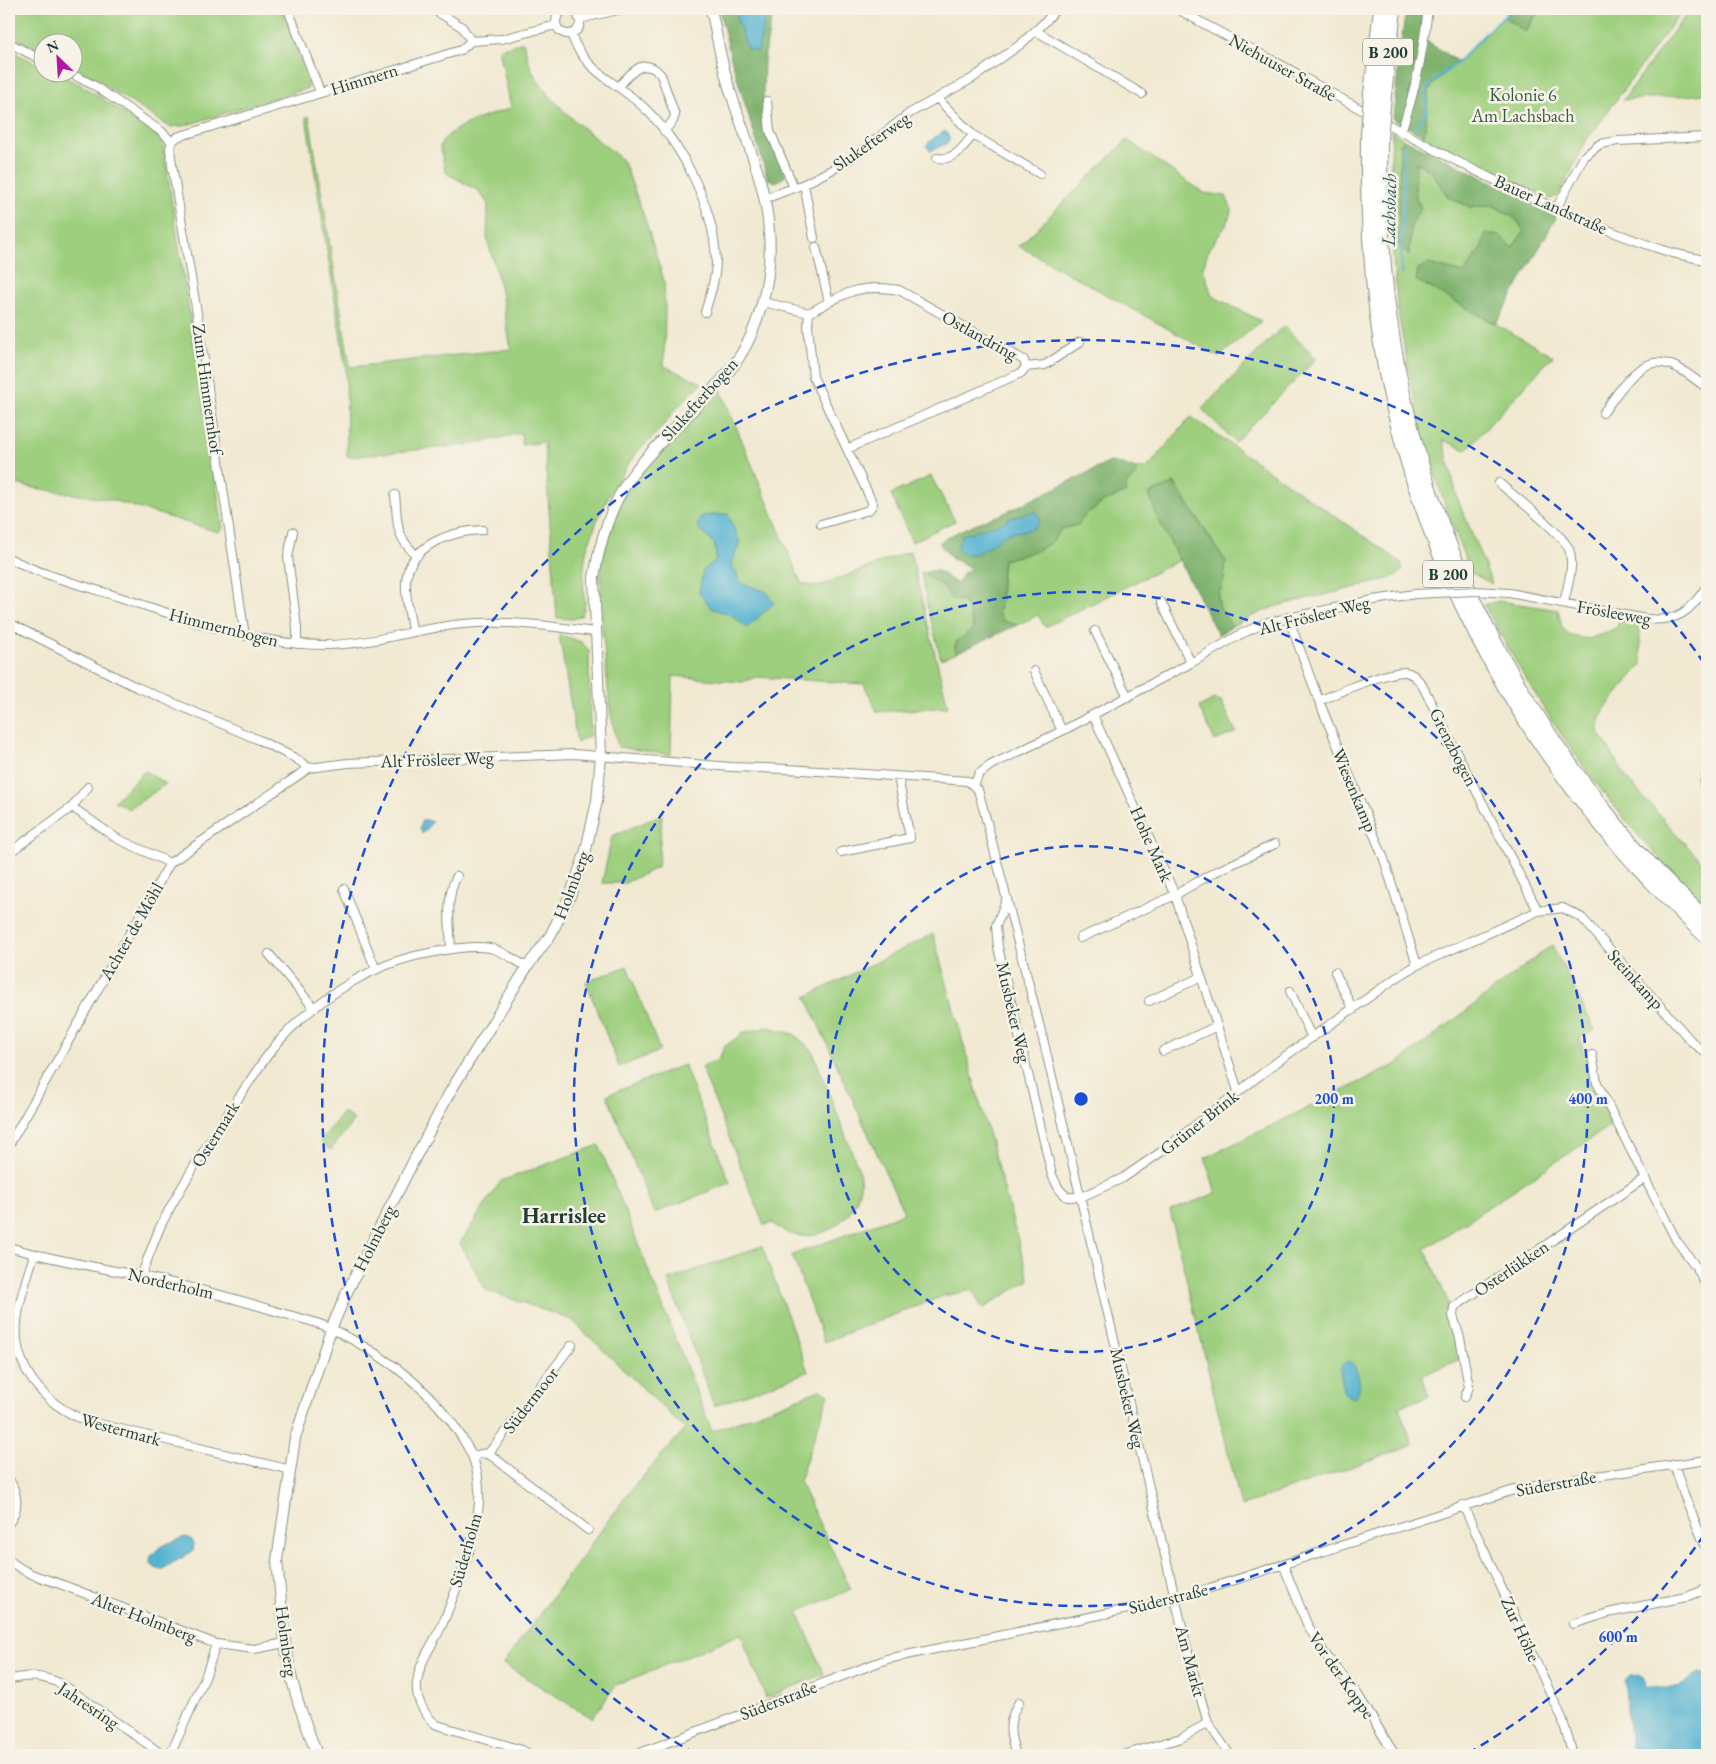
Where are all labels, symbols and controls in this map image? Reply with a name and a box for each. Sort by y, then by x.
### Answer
street label: Niehuuser Straße [1225,28,1341,106]
north arrow [32,32,82,82]
text: N [44,35,62,57]
road number: B 200 [1363,38,1413,66]
street label: Himmern [327,58,401,100]
park label: Kolonie 6 Am Lachsbach [1471,83,1574,127]
street label: Slukefterweg [828,106,914,176]
street label: Bauer Landstraße [1491,169,1611,239]
water label: Lachsbach [1376,173,1402,248]
street label: Ostlandring [938,305,1022,365]
street label: Zum Himmernhof [187,322,229,458]
street label: Slukefterbogen [655,352,743,446]
road number: B 200 [1423,560,1473,588]
street label: Alt Frösleer Weg [1255,590,1372,640]
street label: Frösleeweg [1575,594,1653,630]
street label: Himmernbogen [167,602,282,652]
street label: Grenzbogen [1424,704,1484,791]
street label: Wiesenkamp [1327,745,1383,835]
street label: Alt Frösleer Weg [379,746,494,773]
street label: Hohe Mark [1125,803,1179,886]
street label: Holmberg [547,847,595,923]
street label: Achter de Möhl [93,878,168,985]
street label: Steinkamp [1603,944,1669,1014]
street label: Musbeker Weg [991,960,1037,1065]
street label: Grüner Brink [1155,1084,1243,1160]
text: 200 m [1314,1089,1354,1108]
text: 400 m [1568,1089,1608,1108]
centre of rings [1072,1090,1090,1108]
street label: Ostermark [186,1096,245,1171]
street label: Holmberg [347,1201,401,1275]
district label: Harrislee [522,1201,606,1230]
street label: Osterlükken [1469,1234,1553,1301]
street label: Norderholm [126,1262,216,1304]
street label: Musbeker Weg [1105,1346,1151,1451]
street label: Südermoor [497,1362,563,1438]
street label: Westermark [78,1407,164,1451]
street label: Süderstraße [1514,1465,1598,1501]
street label: Süderholm [443,1510,487,1590]
street label: Süderstraße [1126,1577,1210,1619]
street label: Alter Holmberg [87,1586,200,1648]
street label: Zur Höhe [1496,1593,1546,1665]
street label: Holmberg [271,1604,303,1678]
street label: Am Markt [1170,1622,1212,1700]
street label: Vor der Koppe [1303,1627,1381,1723]
text: 600 m [1598,1627,1638,1646]
street label: Jahresring [52,1675,124,1734]
street label: Süderstraße [736,1675,820,1725]

